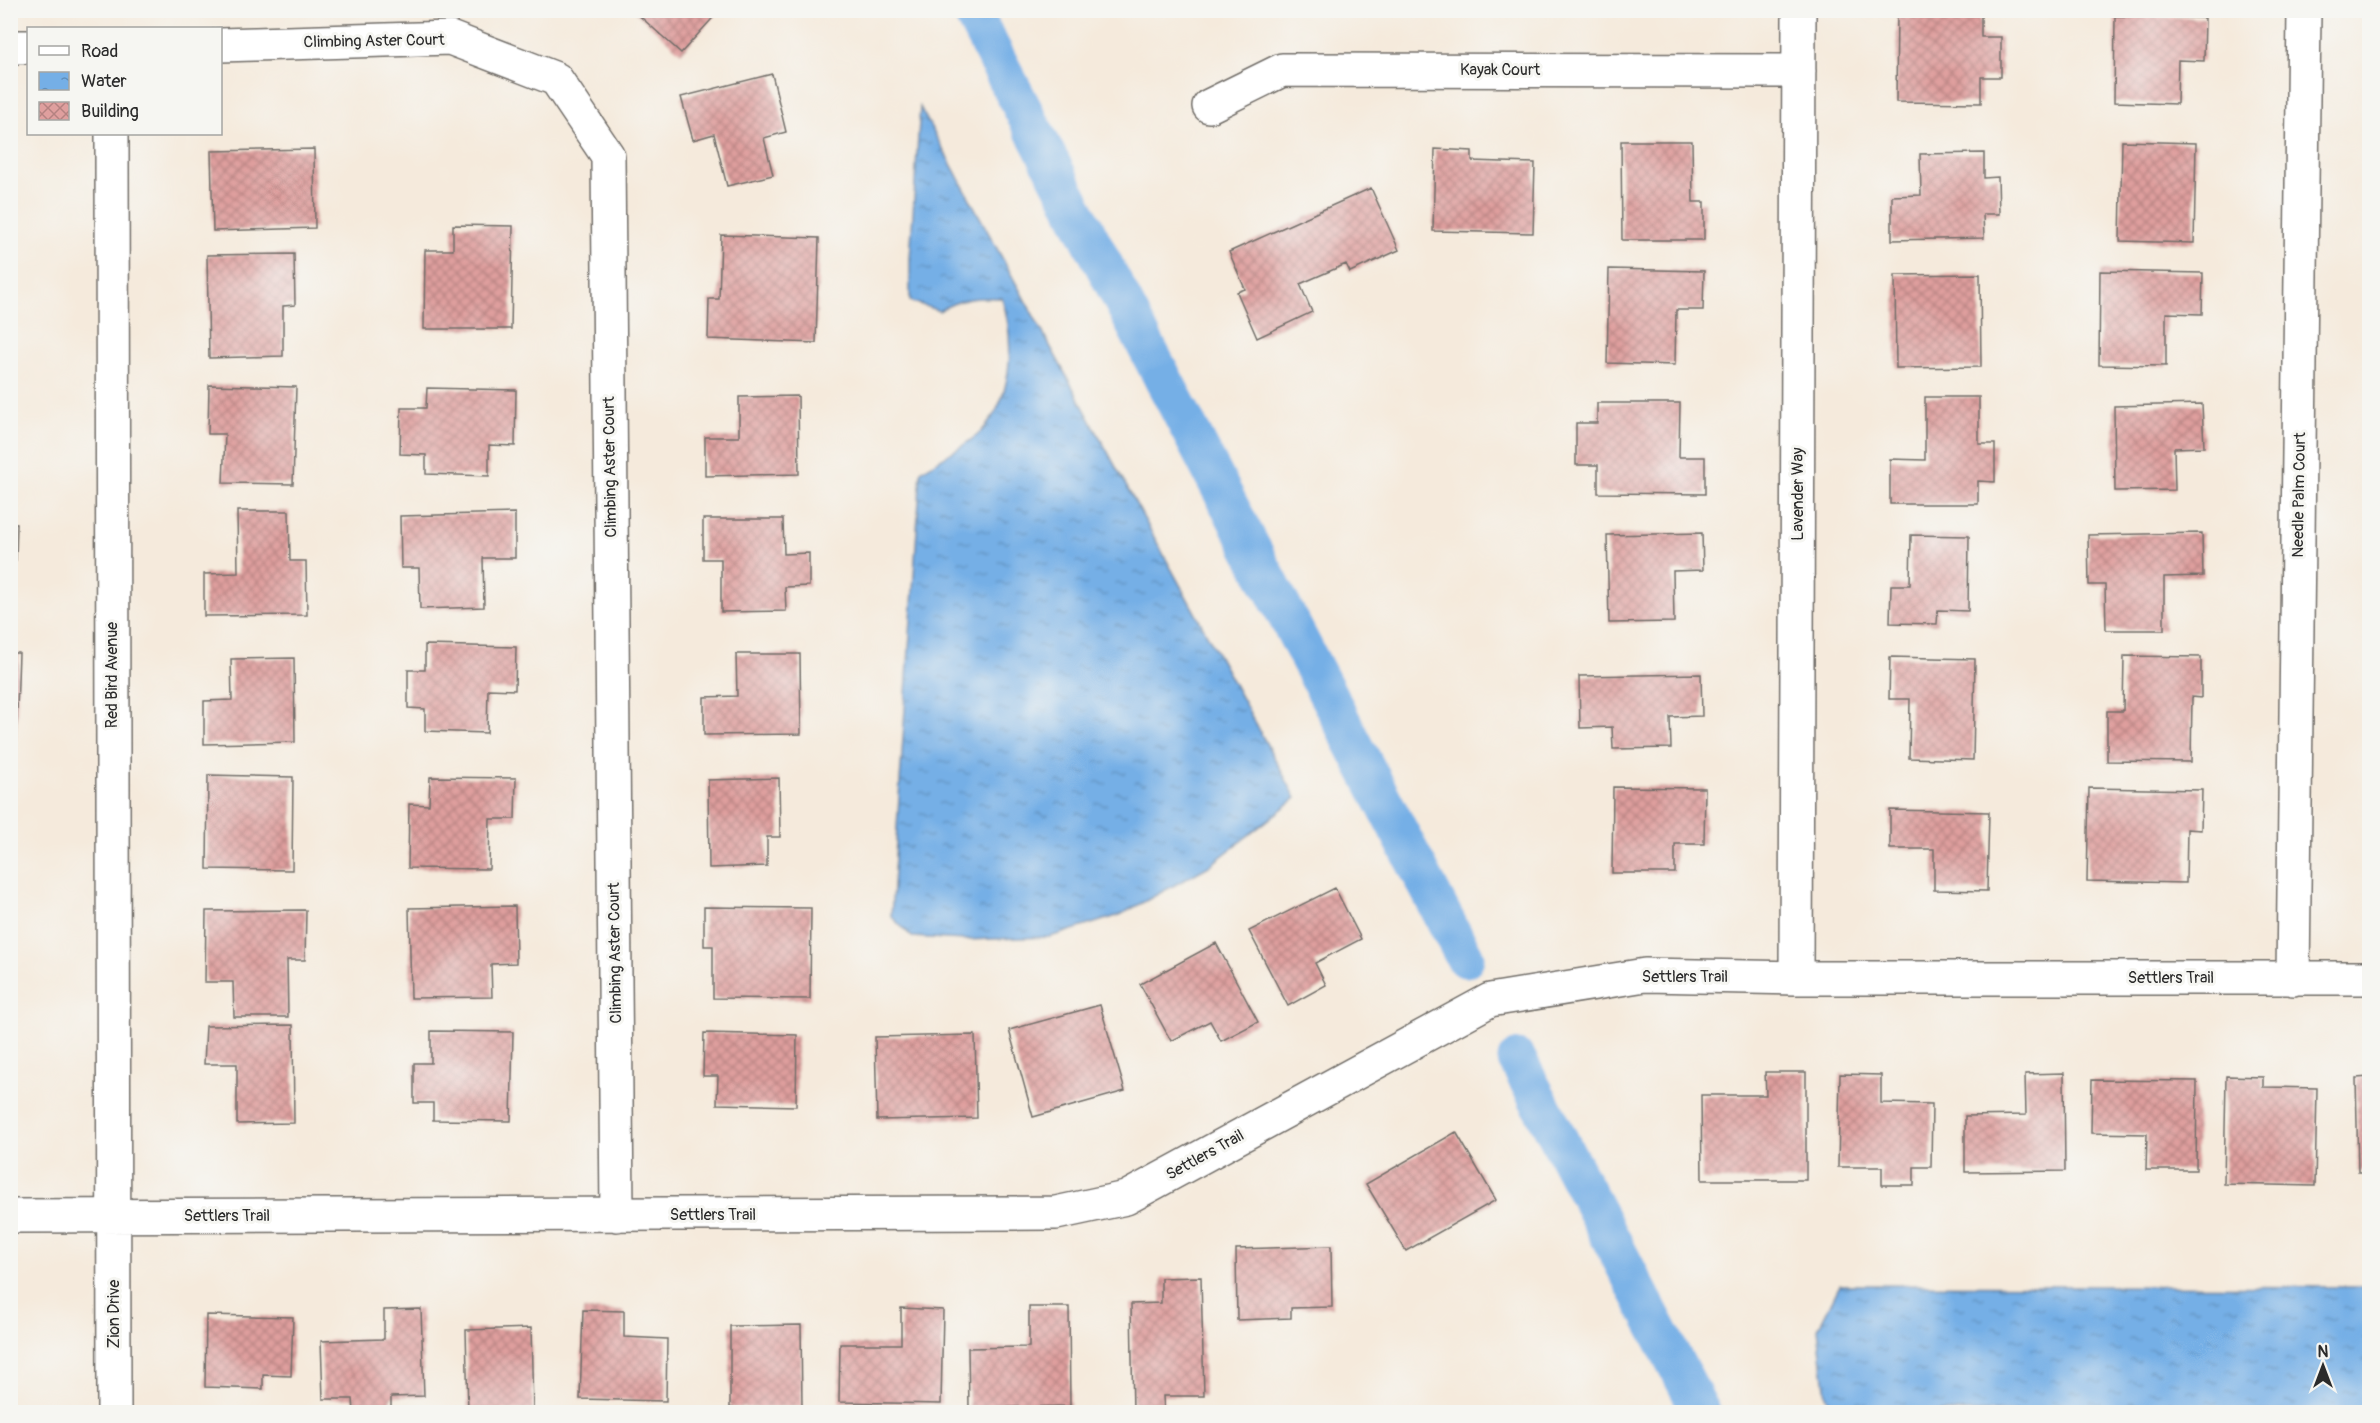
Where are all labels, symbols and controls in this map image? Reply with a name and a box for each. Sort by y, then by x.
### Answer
legend [27,27,222,135]
street label: Climbing Aster Court [303,30,445,52]
text: Road [81,40,118,63]
street label: Kayak Court [1460,60,1541,80]
text: Water [81,70,127,93]
text: Building [81,100,139,123]
street label: Climbing Aster Court [599,396,621,538]
street label: Needle Palm Court [2288,432,2310,558]
street label: Lavender Way [1788,447,1808,541]
street label: Red Bird Avenue [102,622,122,728]
street label: Climbing Aster Court [604,882,626,1024]
street label: Settlers Trail [1642,967,1728,987]
street label: Settlers Trail [2128,968,2214,988]
street label: Settlers Trail [1162,1125,1248,1185]
street label: Settlers Trail [670,1205,756,1225]
street label: Settlers Trail [184,1206,270,1226]
street label: Zion Drive [104,1279,124,1348]
north arrow [2293,1336,2353,1396]
text: N [2318,1342,2329,1362]

